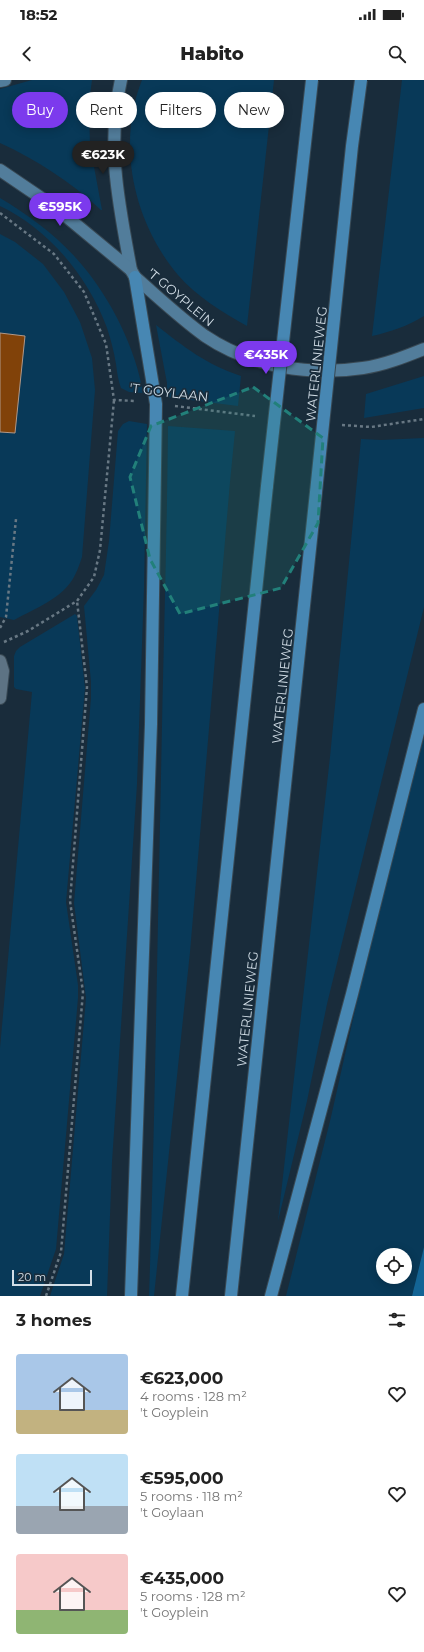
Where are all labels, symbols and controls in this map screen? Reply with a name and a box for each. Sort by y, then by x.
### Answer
text: 18:52 [20,5,57,24]
icon: back [16,43,38,65]
text: Habito [180,43,244,65]
icon: search [386,43,408,65]
chip: Buy [12,92,68,128]
chip: Rent [76,92,137,128]
chip: Filters [145,92,216,128]
chip: New [224,92,284,128]
pin: €623K [75,141,131,175]
text: €623K [81,146,125,162]
pin: €595K [32,193,88,227]
text: €595K [38,198,82,214]
street label: 'T GOYPLEIN [144,264,218,330]
street label: WATERLINIEWEG [302,305,330,423]
pin: €435K [238,341,294,375]
text: €435K [244,346,288,362]
street label: 'T GOYLAAN [129,379,209,405]
street label: WATERLINIEWEG [268,627,296,745]
street label: WATERLINIEWEG [233,950,261,1068]
map controls [376,1248,412,1284]
button: locate [376,1248,412,1284]
scale bar [12,1268,92,1287]
text: 20 m [18,1270,46,1284]
icon: filters [386,1309,408,1331]
text: 3 homes [16,1310,91,1330]
text: €623,000 [140,1368,223,1388]
icon: home [48,1370,96,1418]
icon: heart [386,1383,408,1405]
text: 4 rooms · 128 m² [140,1388,247,1404]
text: 't Goyplein [140,1404,209,1420]
text: €595,000 [140,1468,224,1488]
icon: home [48,1470,96,1518]
icon: heart [386,1483,408,1505]
text: 5 rooms · 118 m² [140,1488,243,1504]
text: 't Goylaan [140,1504,204,1520]
text: €435,000 [140,1568,224,1588]
icon: home [48,1570,96,1618]
icon: heart [386,1583,408,1605]
text: 5 rooms · 128 m² [140,1588,246,1604]
text: 't Goyplein [140,1604,209,1620]

